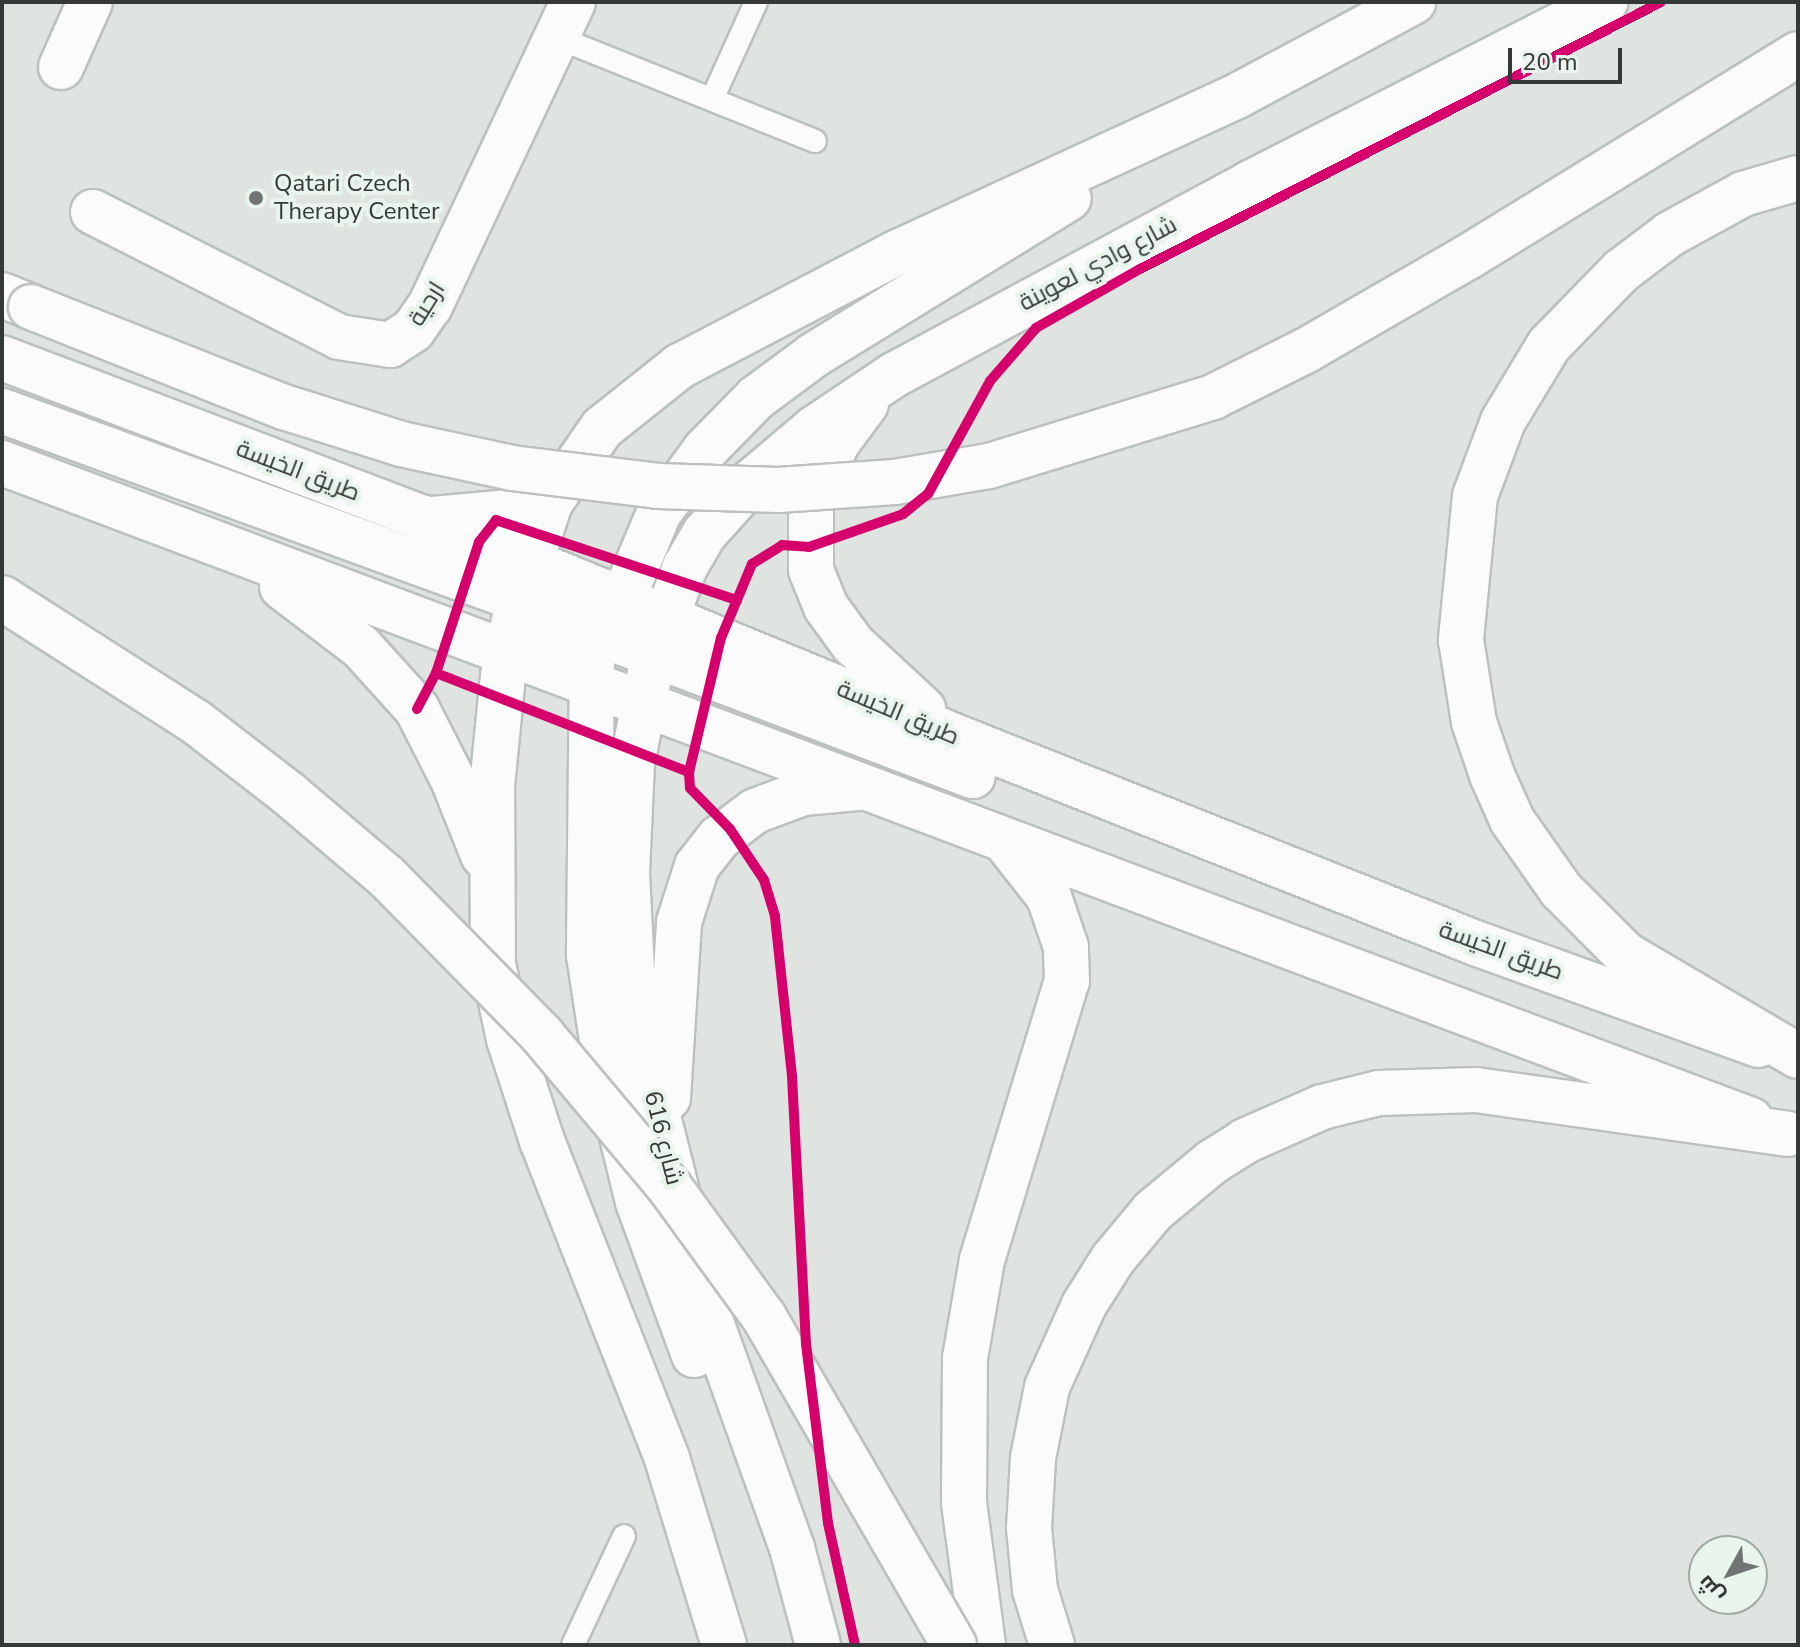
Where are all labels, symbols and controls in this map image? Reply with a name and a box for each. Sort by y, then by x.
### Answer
scale bar [1512,32,1626,82]
text: 20 m [1522,46,1578,78]
place label: Qatari Czech Therapy Center [274,170,440,226]
marker: Qatari Czech Therapy Center [245,187,267,209]
street label: شارع وادي لعوينة [1014,210,1182,318]
street label: ارحية [402,276,452,332]
street label: طريق الخيسة [232,434,364,508]
street label: طريق الخيسة [832,674,964,752]
street label: طريق الخيسة [1435,915,1567,987]
street label: شارع 616 [637,1088,689,1188]
north arrow [1688,1535,1768,1615]
text: ش [1691,1569,1732,1610]

